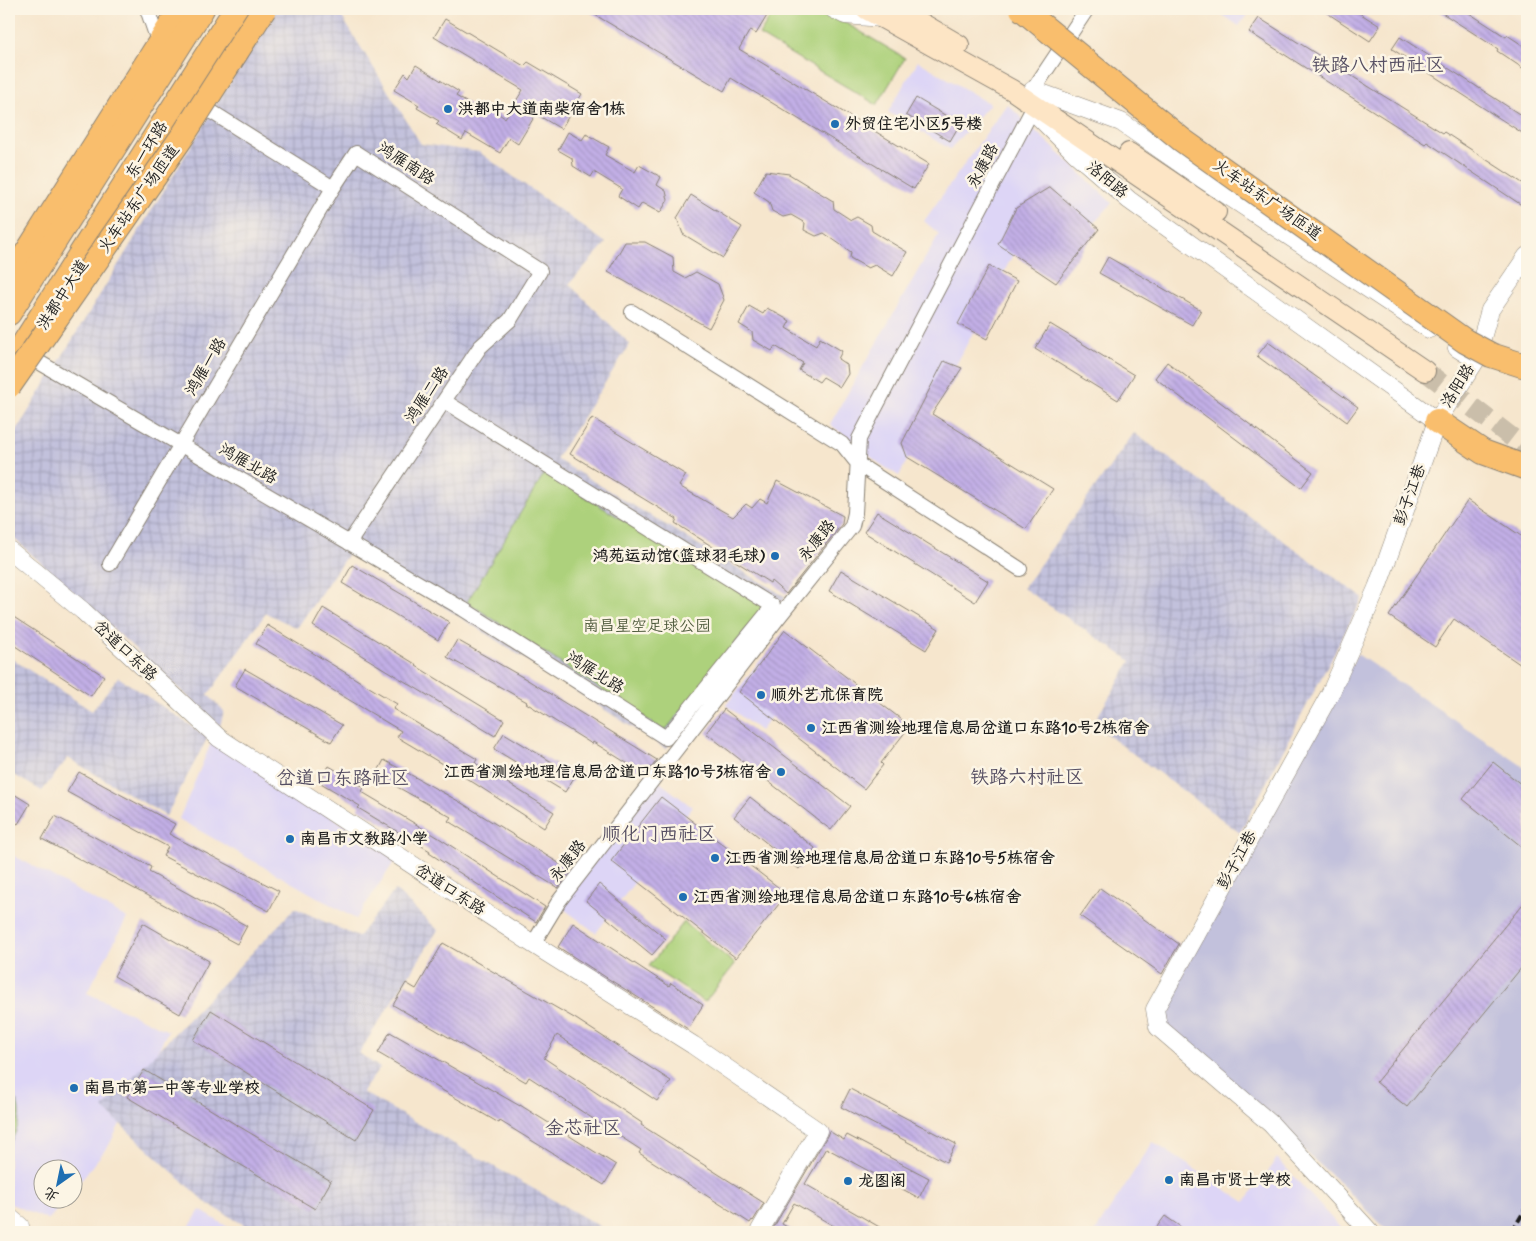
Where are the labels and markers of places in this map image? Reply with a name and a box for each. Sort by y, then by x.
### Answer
place label: 洪都中大道南柴宿舍1栋 [458,99,625,120]
marker: 洪都中大道南柴宿舍1栋 [442,103,454,115]
place label: 外贸住宅小区5号楼 [845,114,983,135]
marker: 外贸住宅小区5号楼 [829,118,841,130]
place label: 鸿苑运动馆(篮球羽毛球) [592,546,765,567]
marker: 鸿苑运动馆(篮球羽毛球) [769,550,781,562]
place label: 顺外艺术保育院 [771,685,883,706]
marker: 顺外艺术保育院 [755,689,767,701]
place label: 江西省测绘地理信息局岔道口东路10号2栋宿舍 [821,718,1149,739]
marker: 江西省测绘地理信息局岔道口东路10号2栋宿舍 [805,722,817,734]
place label: 江西省测绘地理信息局岔道口东路10号3栋宿舍 [443,762,771,783]
marker: 江西省测绘地理信息局岔道口东路10号3栋宿舍 [775,766,787,778]
place label: 南昌市文教路小学 [300,829,428,850]
marker: 南昌市文教路小学 [284,833,296,845]
place label: 江西省测绘地理信息局岔道口东路10号5栋宿舍 [725,848,1055,869]
marker: 江西省测绘地理信息局岔道口东路10号5栋宿舍 [709,852,721,864]
place label: 江西省测绘地理信息局岔道口东路10号6栋宿舍 [693,887,1022,908]
marker: 江西省测绘地理信息局岔道口东路10号6栋宿舍 [677,891,689,903]
place label: 南昌市第一中等专业学校 [84,1078,260,1099]
marker: 南昌市第一中等专业学校 [68,1082,80,1094]
place label: 南昌市贤士学校 [1179,1170,1291,1191]
place label: 龙图阁 [858,1171,906,1192]
marker: 南昌市贤士学校 [1163,1174,1175,1186]
marker: 龙图阁 [842,1175,854,1187]

